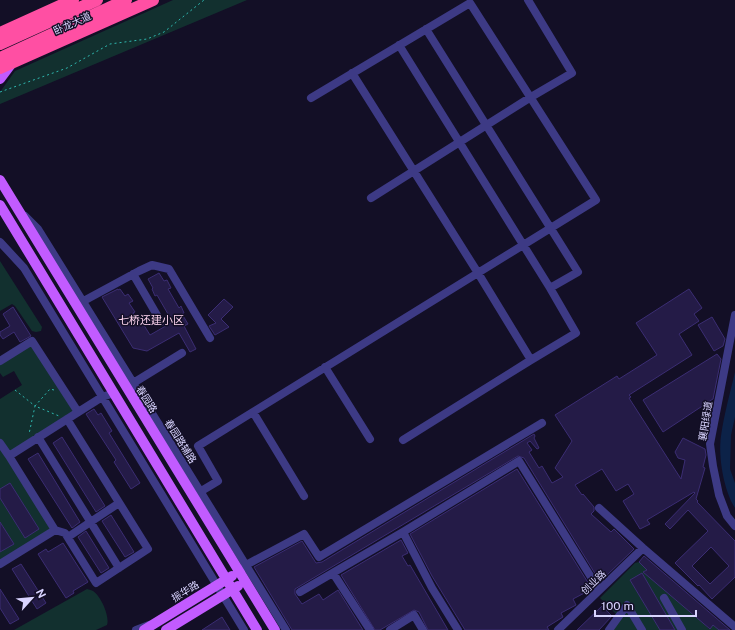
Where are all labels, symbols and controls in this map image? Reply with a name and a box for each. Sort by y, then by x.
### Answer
street label: 卧龙大道 [51,9,93,37]
district label: 七桥还建小区 [118,314,184,326]
street label: 春园路 [134,383,160,415]
street label: 襄阳绿道 [696,400,714,442]
street label: 春园路辅路 [163,417,199,465]
street label: 创业路 [578,567,608,597]
north arrow [12,578,52,618]
street label: 振华路 [169,578,201,604]
text: N [34,587,48,600]
scale bar [595,592,696,618]
text: 100 m [601,599,634,613]

